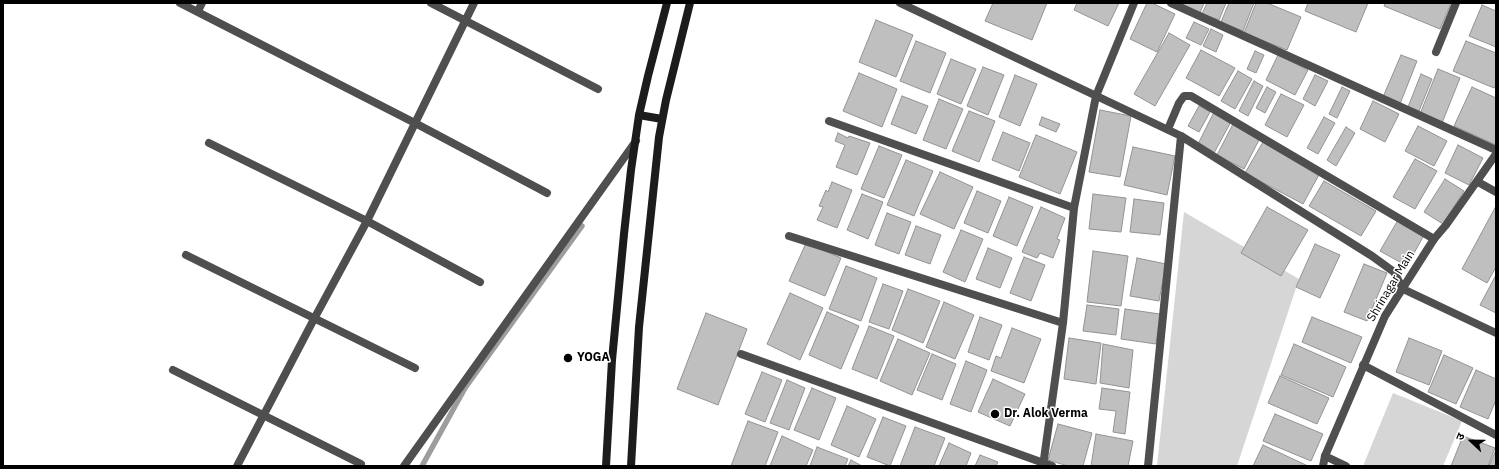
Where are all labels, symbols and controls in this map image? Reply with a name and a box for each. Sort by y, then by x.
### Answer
street label: Shrinagar Main [1364,248,1418,324]
place label: YOGA [577,351,610,365]
marker: YOGA [562,352,574,364]
place label: Dr. Alok Verma [1004,407,1088,421]
marker: Dr. Alok Verma [989,408,1001,420]
north arrow [1451,421,1491,461]
text: उ [1452,431,1468,442]

